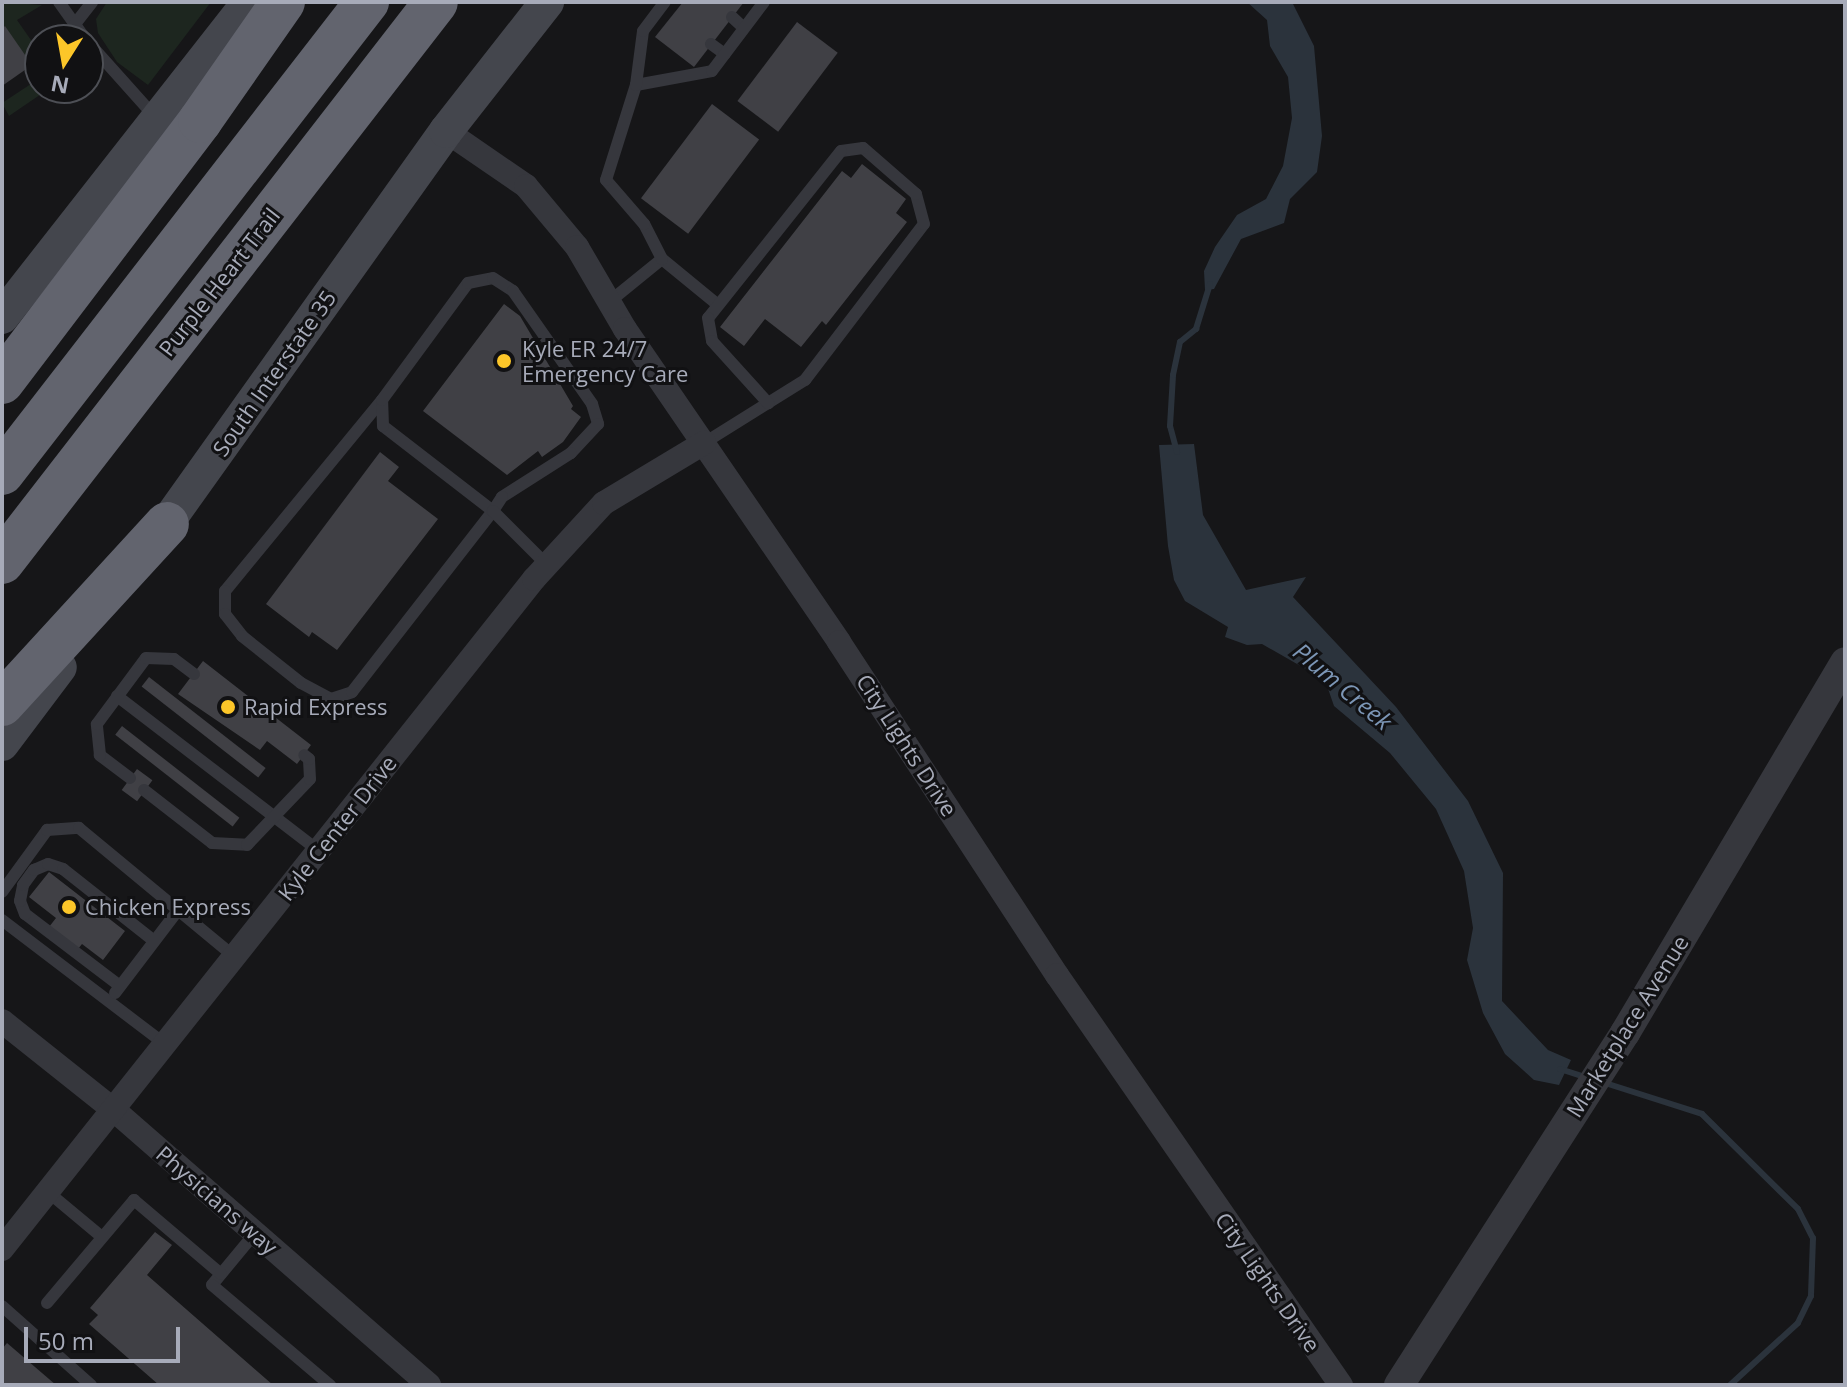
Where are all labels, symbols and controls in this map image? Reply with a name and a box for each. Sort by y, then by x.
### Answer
north arrow [24,24,104,104]
text: N [48,69,71,102]
street label: Purple Heart Trail [153,203,285,361]
street label: South Interstate 35 [207,285,341,461]
place label: Kyle ER 24/7 Emergency Care [522,335,688,386]
marker: Kyle ER 24/7 Emergency Care [493,350,515,372]
water label: Plum Creek [1288,636,1398,736]
street label: City Lights Drive [851,669,963,821]
place label: Rapid Express [244,694,388,720]
marker: Rapid Express [219,698,237,716]
street label: Kyle Center Drive [272,750,402,906]
place label: Chicken Express [85,894,251,920]
marker: Chicken Express [60,898,78,916]
street label: Marketplace Avenue [1560,930,1694,1122]
street label: Physicians way [151,1140,283,1260]
street label: City Lights Drive [1210,1207,1326,1357]
scale bar [28,1311,184,1361]
text: 50 m [38,1324,94,1357]

